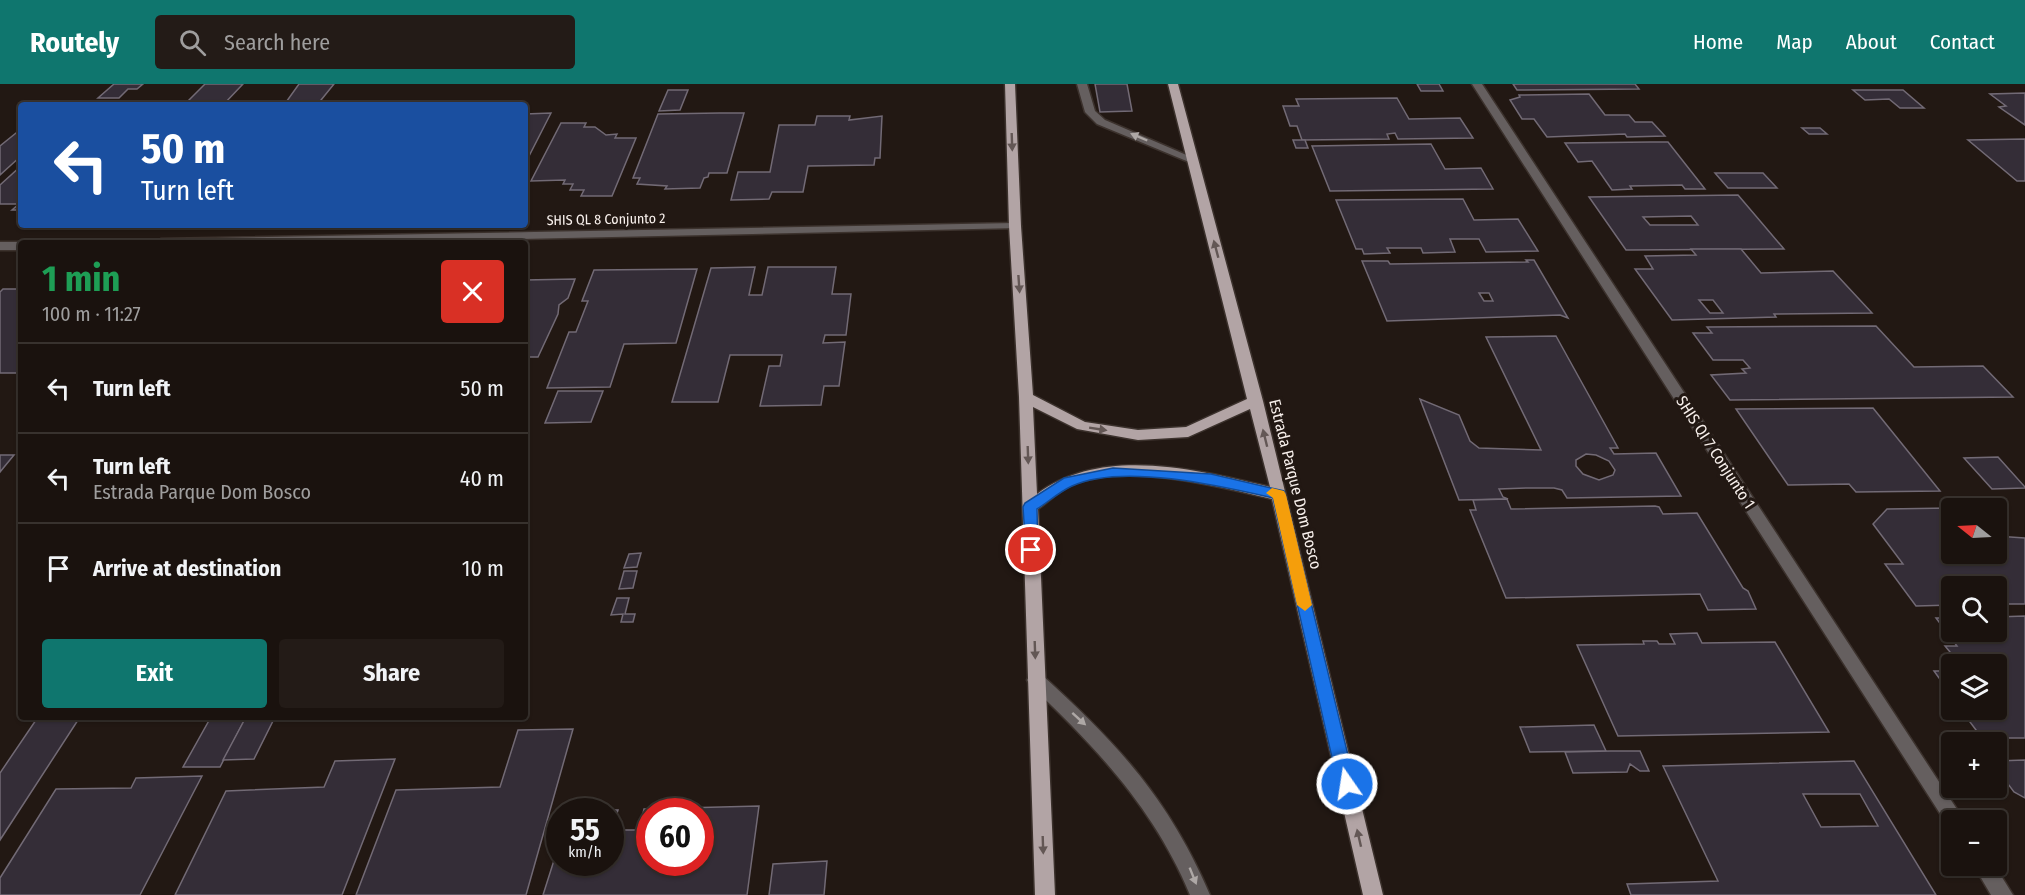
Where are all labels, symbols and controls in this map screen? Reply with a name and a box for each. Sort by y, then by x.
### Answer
search box [155,15,575,69]
text: Routely [30,26,119,59]
icon: search [176,26,209,59]
text: Search here [224,29,330,56]
text: Home [1693,29,1743,55]
text: Map [1776,29,1813,55]
text: About [1846,29,1897,55]
text: Contact [1930,29,1995,55]
text: 50 m [141,124,225,174]
icon: left [42,126,120,204]
one-way arrow [1129,132,1147,142]
one-way arrow [1008,133,1017,152]
text: Turn left [141,175,234,207]
street label: SHIS QL 8 Conjunto 2 [546,210,666,229]
one-way arrow [1211,240,1220,258]
text: 1 min [42,257,120,301]
button: close [441,260,504,323]
one-way arrow [1014,275,1024,294]
text: 100 m · 11:27 [42,302,141,326]
icon: left [42,372,75,405]
text: Turn left [93,375,171,402]
text: 50 m [460,375,504,402]
street label: SHIS QI 7 Conjunto 1 [1672,392,1759,512]
street label: Estrada Parque Dom Bosco [1265,397,1326,571]
one-way arrow [1089,424,1108,433]
one-way arrow [1259,429,1269,447]
one-way arrow [1023,446,1033,465]
text: Turn left [93,453,171,480]
icon: left [42,462,75,495]
text: 40 m [460,465,504,492]
text: Estrada Parque Dom Bosco [93,480,311,504]
north arrow [1941,498,2007,564]
map controls [1941,498,2007,876]
pin [1005,524,1056,575]
icon: arrive [1014,533,1047,566]
icon: arrive [42,552,75,585]
text: Arrive at destination [93,555,281,582]
text: 10 m [462,555,504,582]
button: search [1941,576,2007,642]
button: Exit [42,639,267,708]
button: Share [279,639,504,708]
one-way arrow [1030,641,1039,660]
button: layers [1941,654,2007,720]
one-way arrow [1071,712,1086,725]
button: + [1941,732,2007,798]
position arrow [1315,752,1379,816]
speed limit sign: 60 [636,798,714,876]
button: − [1941,810,2007,876]
text: 55 [570,812,600,848]
one-way arrow [1354,829,1364,847]
one-way arrow [1038,836,1047,855]
text: km/h [568,843,602,861]
one-way arrow [1188,867,1198,885]

